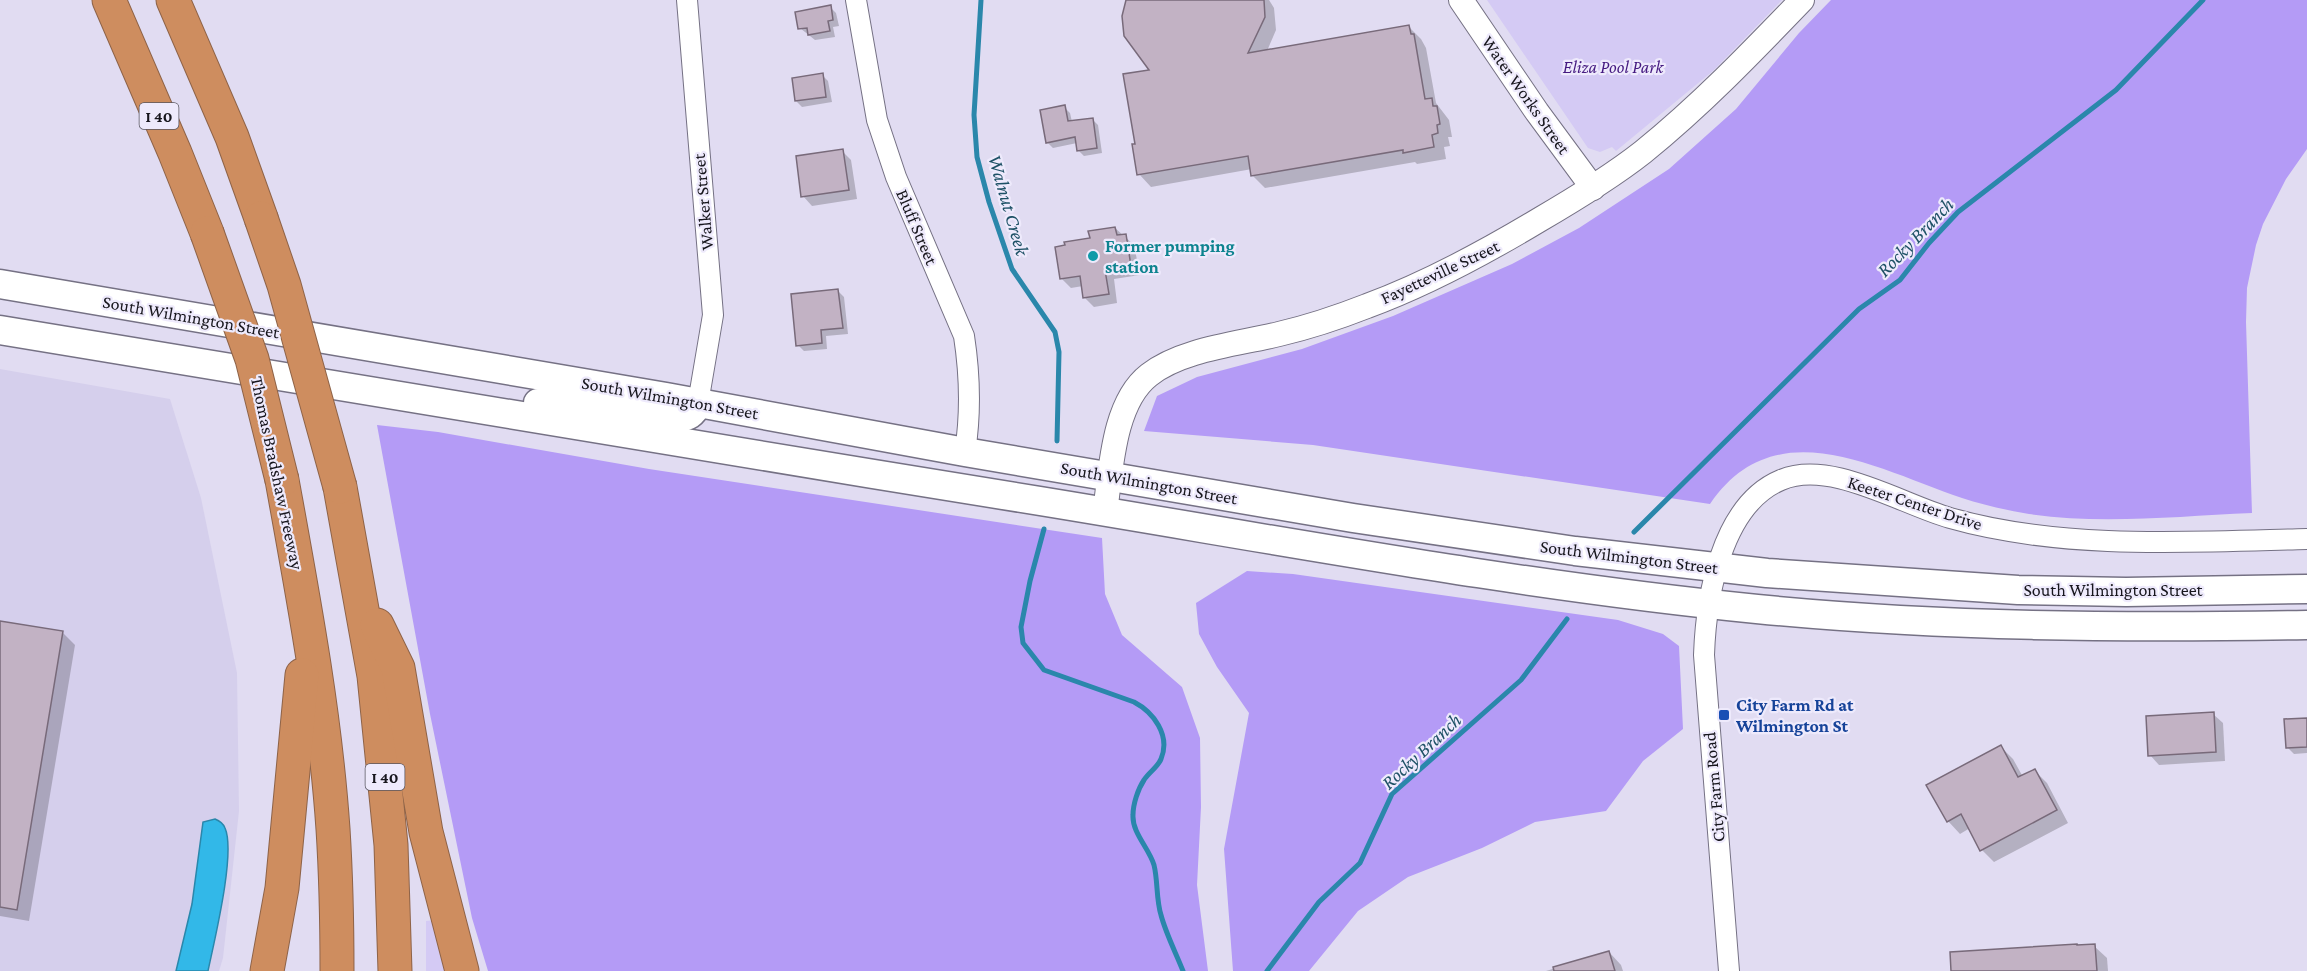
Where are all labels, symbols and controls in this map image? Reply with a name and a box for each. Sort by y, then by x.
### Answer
street label: Water Works Street [1478,32,1575,159]
park label: Eliza Pool Park [1563,57,1664,77]
road number: I 40 [140,103,178,129]
street label: Walker Street [689,152,717,251]
water label: Walnut Creek [984,152,1034,259]
street label: Bluff Street [892,186,942,269]
water label: Rocky Branch [1872,193,1959,282]
street label: Fayetteville Street [1378,235,1503,308]
place label: Former pumping station [1105,236,1235,277]
marker: Former pumping station [1086,249,1100,263]
street label: South Wilmington Street [101,292,282,343]
street label: South Wilmington Street [580,373,761,424]
street label: Thomas Bradshaw Freeway [247,375,307,572]
street label: South Wilmington Street [1059,458,1240,509]
street label: Keeter Center Drive [1845,472,1985,534]
street label: South Wilmington Street [1539,536,1720,578]
street label: South Wilmington Street [2023,580,2204,600]
place label: City Farm Rd at Wilmington St [1735,695,1854,736]
marker: City Farm Rd at Wilmington St [1717,708,1731,722]
water label: Rocky Branch [1377,709,1466,794]
street label: City Farm Road [1699,731,1729,843]
road number: I 40 [366,764,404,790]

